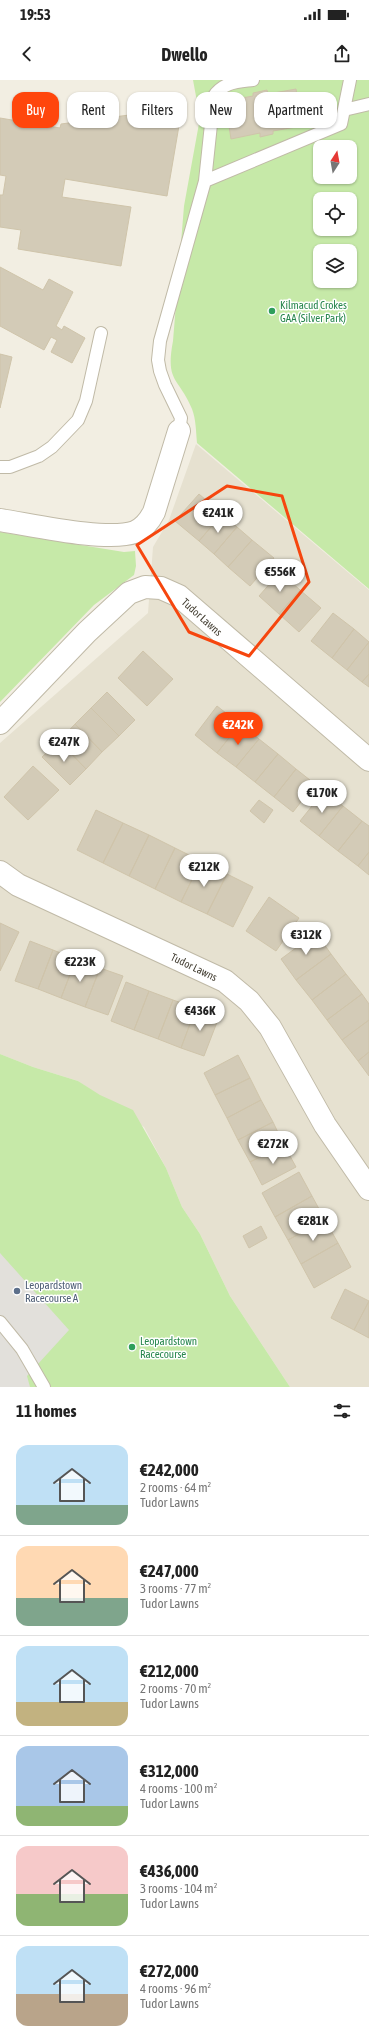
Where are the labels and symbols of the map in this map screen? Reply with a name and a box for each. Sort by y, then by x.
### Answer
north arrow [313,140,357,184]
place label: Kilmacud Crokes GAA (Silver Park) [280,299,347,324]
marker: Kilmacud Crokes GAA (Silver Park) [267,306,277,316]
pin: €241K [190,500,246,534]
pin: €556K [252,559,308,593]
street label: Tudor Lawns [179,596,225,638]
pin: €242K [210,712,266,746]
pin: €247K [36,729,92,763]
pin: €170K [294,780,350,814]
pin: €212K [176,854,232,888]
pin: €312K [278,922,334,956]
pin: €223K [52,949,108,983]
street label: Tudor Lawns [169,951,219,983]
pin: €436K [172,998,228,1032]
pin: €272K [245,1131,301,1165]
pin: €281K [285,1208,341,1242]
place label: Leopardstown Racecourse A [25,1279,82,1304]
marker: Leopardstown Racecourse A [12,1286,22,1296]
place label: Leopardstown Racecourse [140,1335,197,1360]
marker: Leopardstown Racecourse [127,1342,137,1352]

